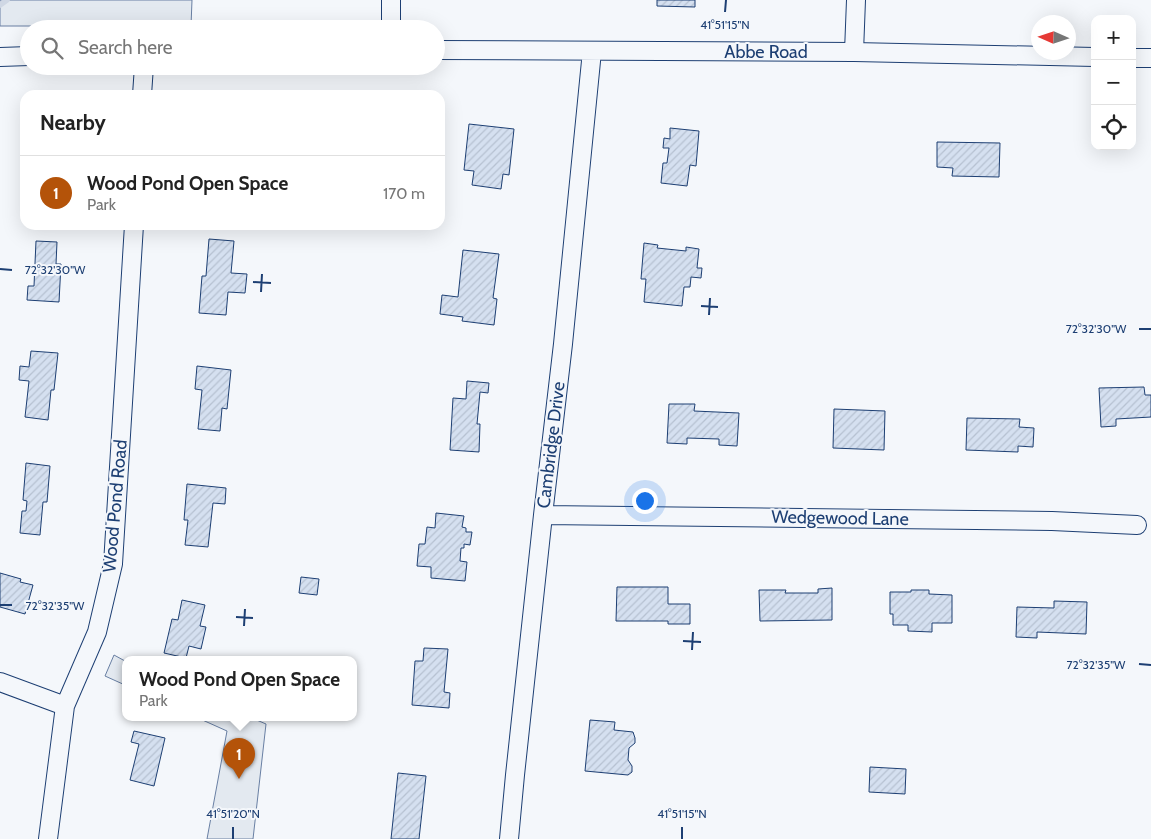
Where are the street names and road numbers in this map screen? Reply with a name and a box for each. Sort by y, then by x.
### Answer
street label: Abbe Road [724,41,808,63]
street label: Cambridge Drive [532,380,570,510]
street label: Wood Pond Road [98,439,132,573]
street label: Wedgewood Lane [771,506,909,530]

